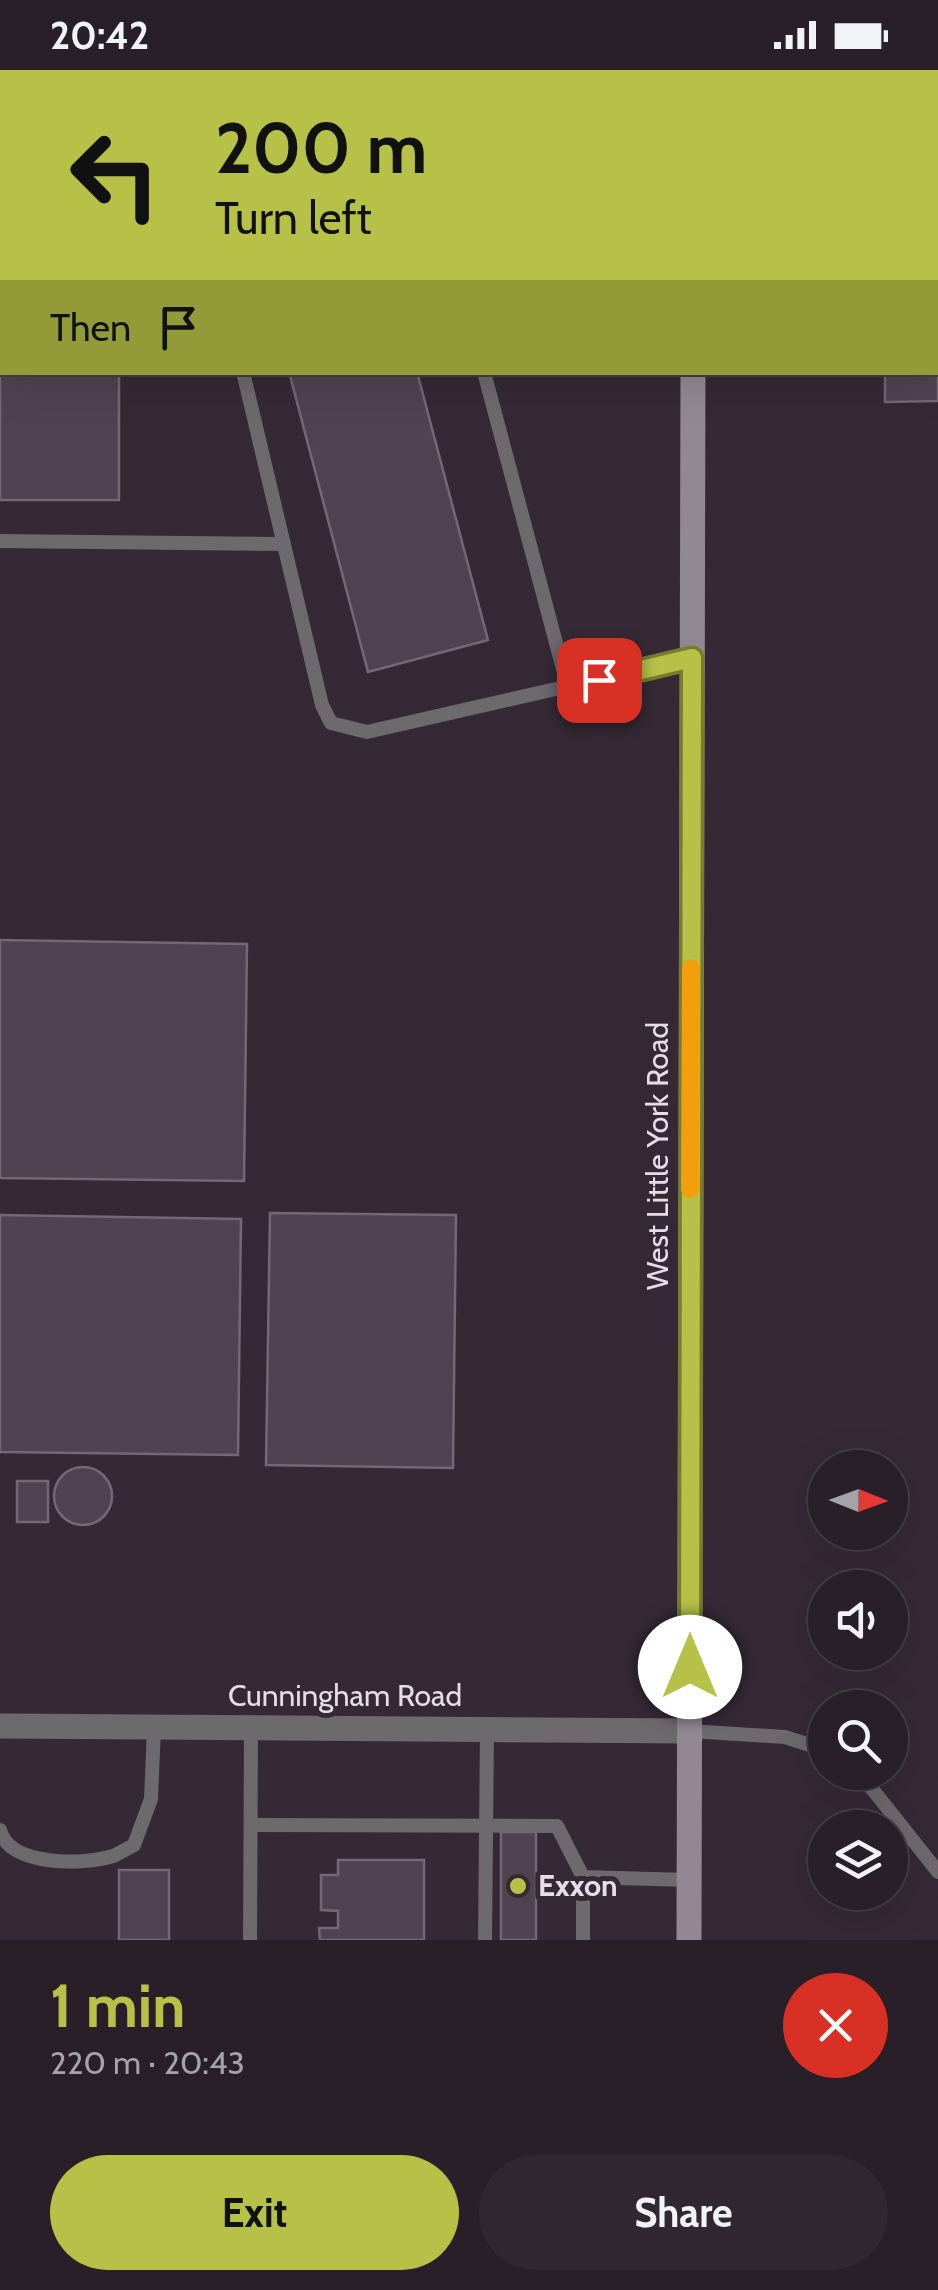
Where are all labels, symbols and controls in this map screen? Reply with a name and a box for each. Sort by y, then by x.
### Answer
text: 20:42 [50,12,149,59]
text: 200 m [215,105,427,191]
icon: left [50,110,180,240]
text: Turn left [215,191,372,245]
icon: arrive [151,300,206,355]
text: Then [50,304,131,351]
pin [557,638,642,723]
icon: arrive [572,653,627,708]
street label: West Little York Road [639,1022,676,1290]
north arrow [808,1450,908,1550]
map controls [808,1450,908,1910]
button: sound [808,1570,908,1670]
position arrow [638,1615,742,1719]
street label: Cunningham Road [228,1677,462,1714]
button: search [808,1690,908,1790]
button: layers [808,1810,908,1910]
place label: Exxon [538,1867,618,1904]
marker: Exxon [507,1875,529,1897]
text: 1 min [50,1969,185,2042]
button: close [783,1973,888,2078]
text: 220 m · 20:43 [50,2043,245,2082]
button: Exit [50,2155,459,2270]
button: Share [479,2155,888,2270]

